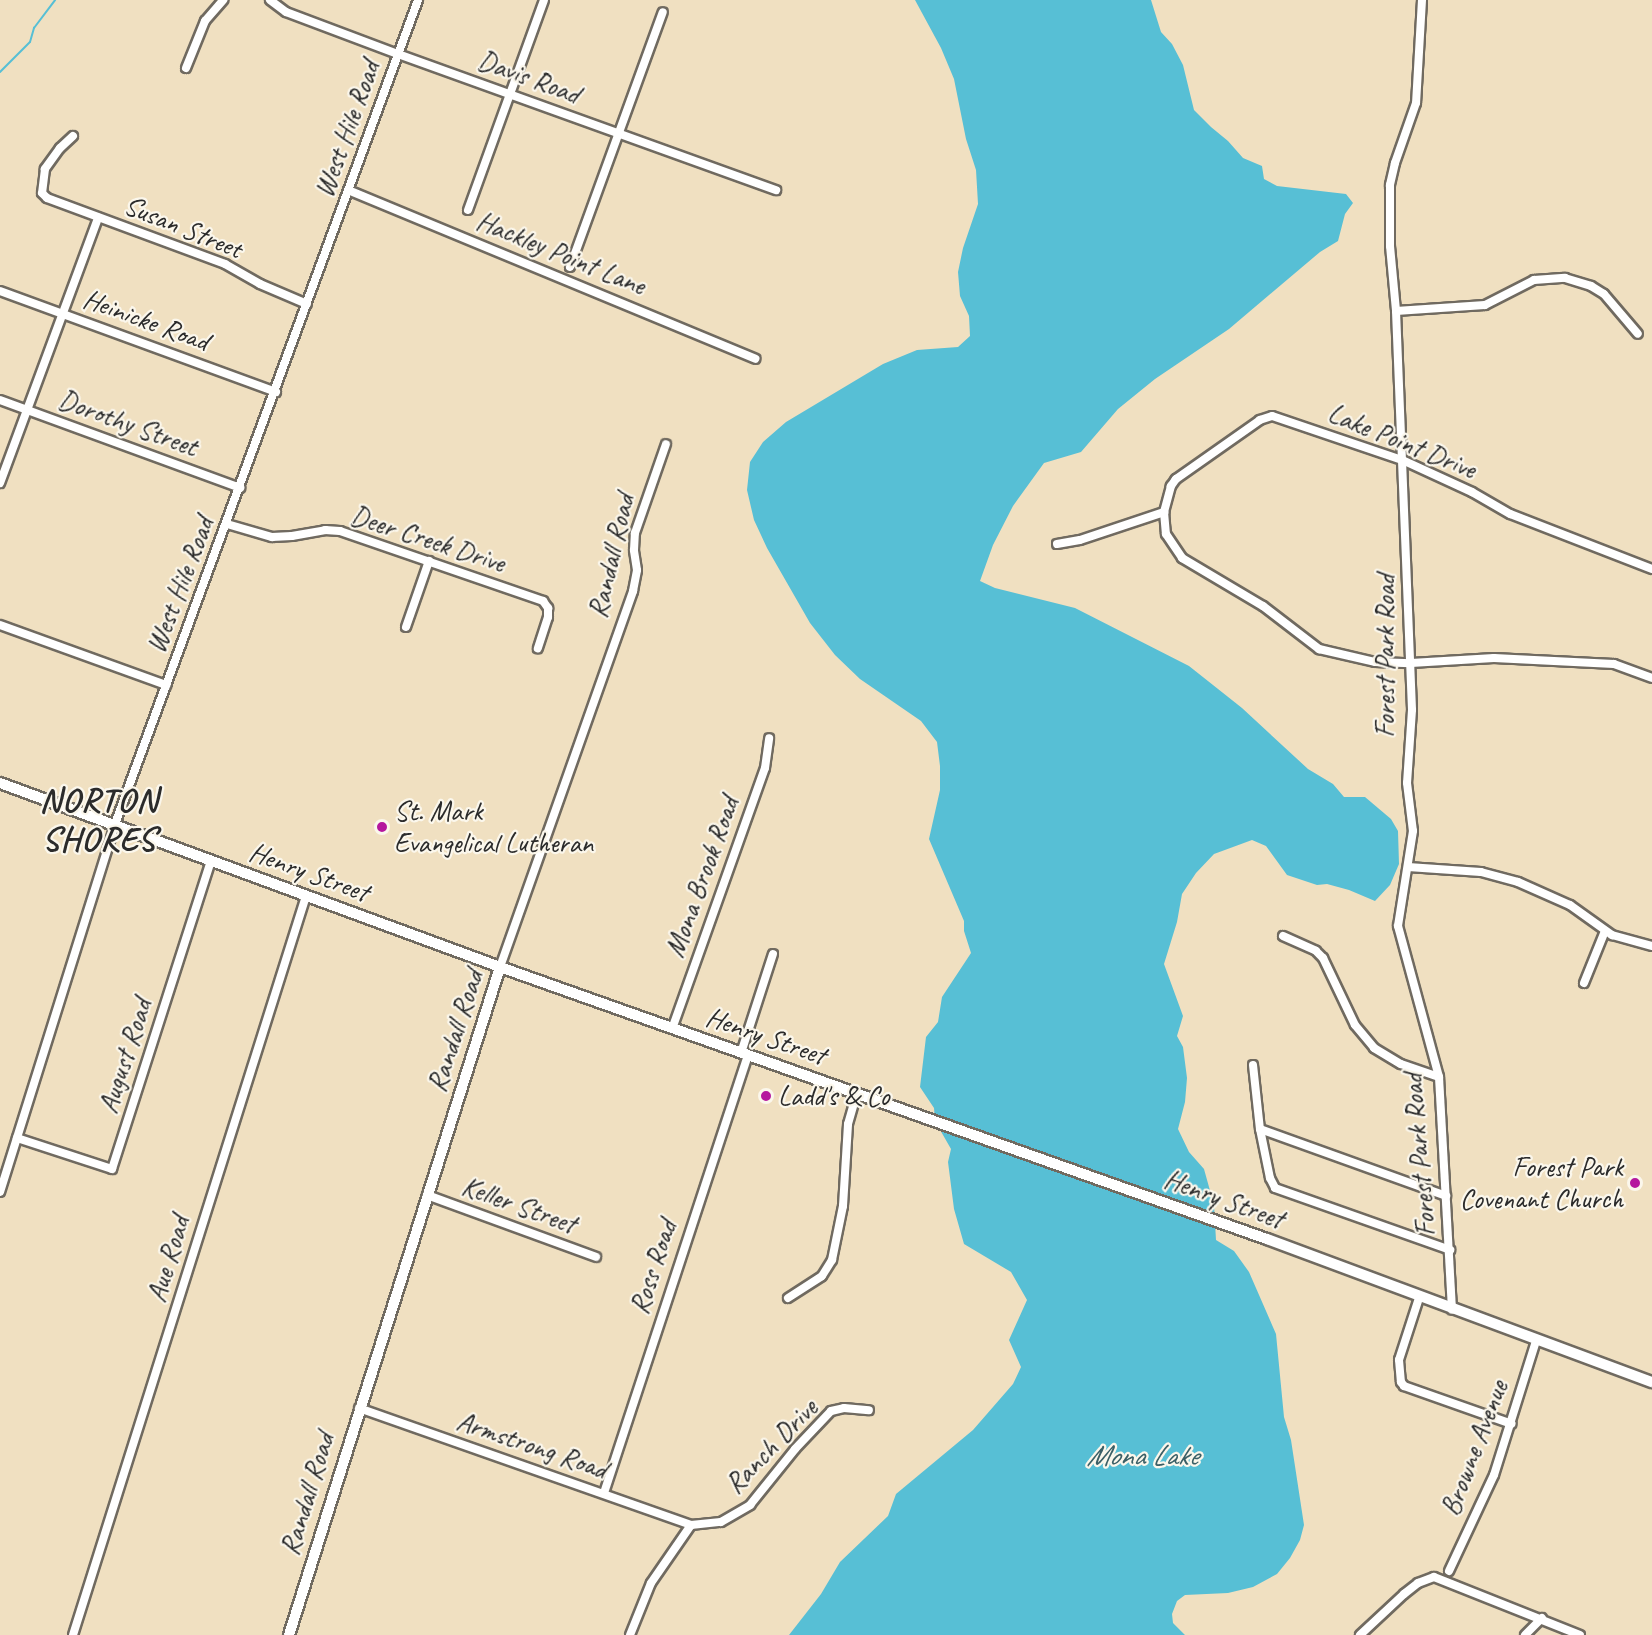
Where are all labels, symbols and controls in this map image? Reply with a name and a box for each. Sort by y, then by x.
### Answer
street label: Davis Road [474,43,584,111]
street label: West Hile Road [307,56,387,202]
street label: Susan Street [119,188,247,266]
street label: Hackley Point Lane [471,204,651,302]
street label: Heinicke Road [79,282,213,358]
street label: Dorothy Street [54,382,202,464]
street label: Lake Point Drive [1323,396,1481,486]
street label: Randall Road [581,491,641,621]
street label: Deer Creek Drive [347,498,509,580]
street label: West Hile Road [139,512,221,658]
street label: Forest Park Road [1368,574,1402,738]
district label: NORTON SHORES [40,779,158,858]
street label: Mona Brook Road [657,792,747,962]
place label: St. Mark Evangelical Lutheran [394,794,591,860]
marker: St. Mark Evangelical Lutheran [375,820,389,834]
street label: Henry Street [245,835,373,909]
street label: Randall Road [420,966,490,1096]
street label: August Road [91,995,159,1117]
street label: Henry Street [702,1000,830,1072]
street label: Forest Park Road [1395,1071,1443,1239]
place label: Ladd's & Co [778,1079,889,1113]
marker: Ladd's & Co [759,1089,773,1103]
place label: Forest Park Covenant Church [1459,1150,1623,1216]
street label: Henry Street [1160,1162,1288,1236]
street label: Keller Street [458,1169,580,1241]
marker: Forest Park Covenant Church [1628,1176,1642,1190]
street label: Aue Road [139,1213,197,1305]
street label: Ross Road [622,1215,684,1319]
street label: Browne Avenue [1433,1376,1515,1520]
street label: Ranch Drive [718,1391,824,1501]
street label: Armstrong Road [453,1404,611,1486]
street label: Randall Road [273,1429,341,1559]
water label: Mona Lake [1086,1437,1198,1473]

